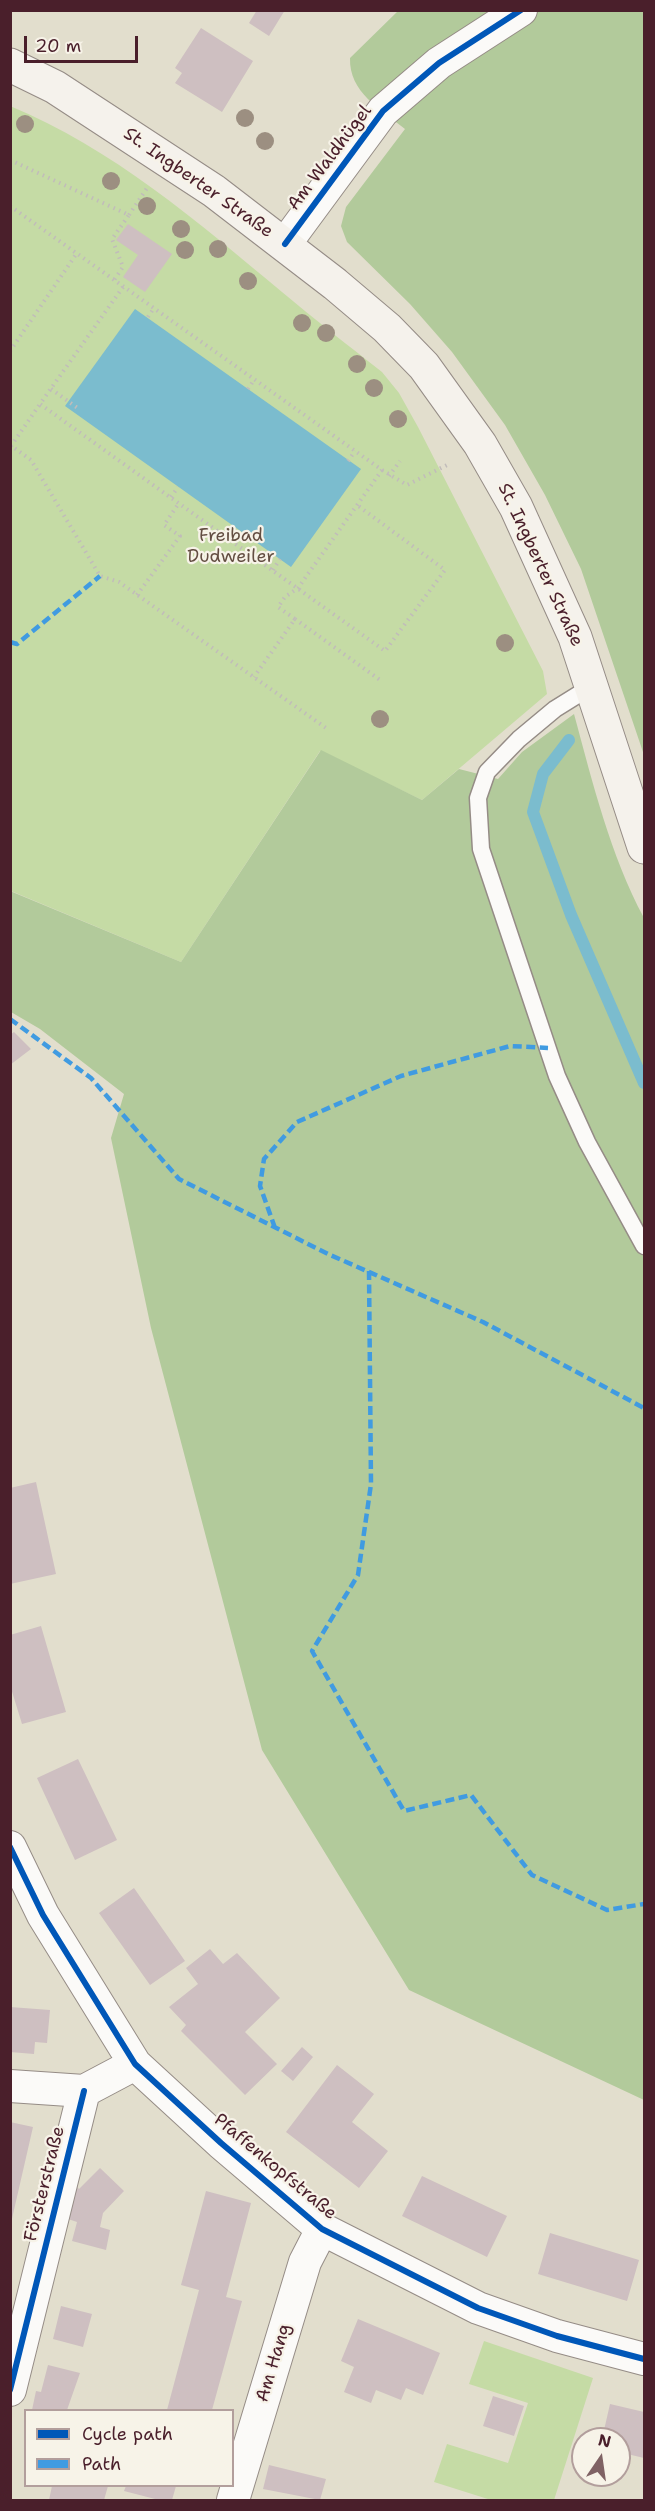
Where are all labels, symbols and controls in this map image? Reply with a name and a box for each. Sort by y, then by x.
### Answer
scale bar [27,24,141,62]
text: 20 m [35,34,81,58]
street label: Am Waldhügel [283,101,377,215]
street label: St. Ingberter Straße [119,123,277,243]
street label: St. Ingberter Straße [493,480,587,650]
park label: Freibad Dudweiler [187,525,275,568]
street label: Pfaffenkopfstraße [209,2109,341,2225]
street label: Försterstraße [20,2124,70,2244]
street label: Am Hang [252,2321,296,2405]
legend [24,2409,234,2487]
text: Cycle path [82,2422,173,2446]
north arrow [571,2427,631,2487]
text: N [596,2429,613,2453]
text: Path [82,2452,121,2476]

